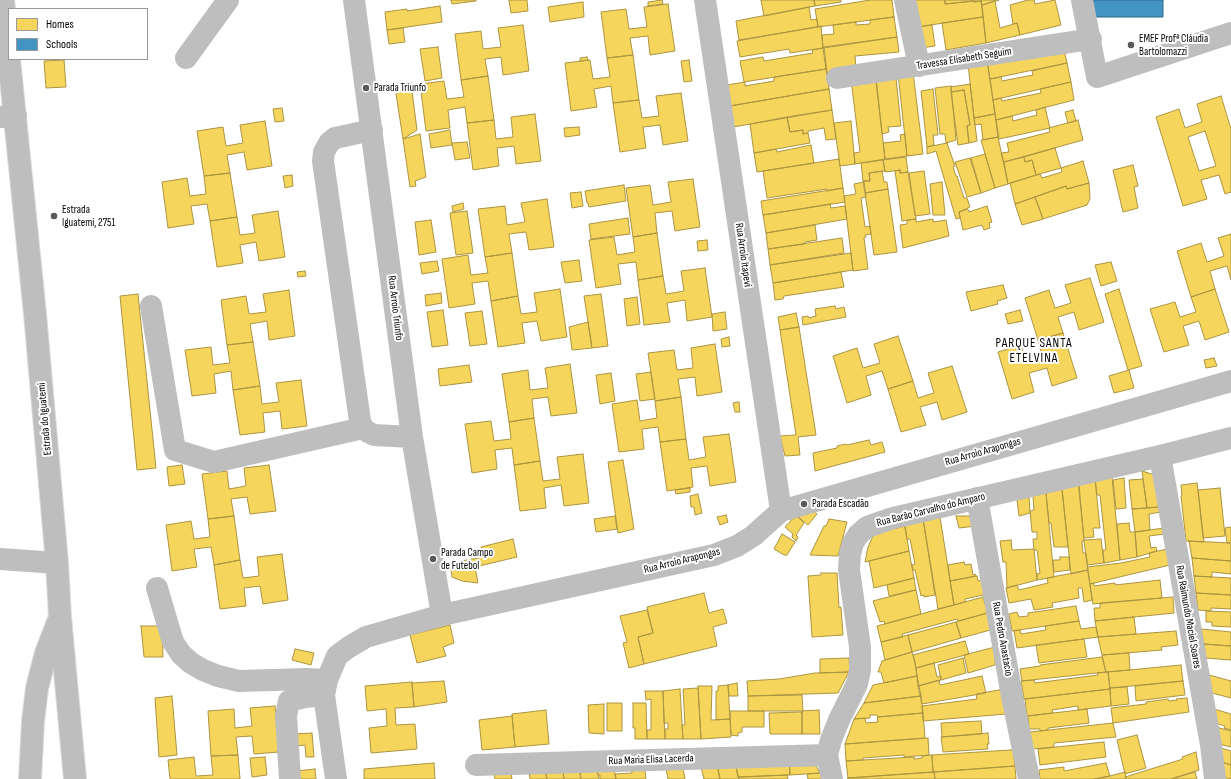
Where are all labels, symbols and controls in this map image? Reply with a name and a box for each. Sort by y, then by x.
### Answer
legend [8,8,148,60]
text: Homes [46,17,74,32]
place label: EMEF Profª Cláudia Bartolomazzi [1139,32,1208,58]
text: Schools [46,37,78,52]
marker: EMEF Profª Cláudia Bartolomazzi [1126,40,1136,50]
street label: Travessa Elisabeth Seguim [916,45,1012,73]
place label: Parada Triunfo [374,81,426,95]
marker: Parada Triunfo [361,83,371,93]
place label: Estrada Iguatemi, 2751 [62,203,115,229]
marker: Estrada Iguatemi, 2751 [49,211,59,221]
street label: Rua Arroio Itapevi [732,222,754,288]
street label: Rua Arroio Triunfo [384,275,406,341]
district label: PARQUE SANTA ETELVINA [996,336,1072,367]
street label: Estrada do Iguatemi [35,382,55,456]
street label: Rua Arroio Arapongas [944,435,1022,469]
street label: Rua Barão Carvalho do Amparo [875,490,987,530]
place label: Parada Escadão [812,497,869,511]
marker: Parada Escadão [799,499,809,509]
street label: Rua Arroio Arapongas [643,545,721,577]
place label: Parada Campo de Futebol [441,546,493,572]
marker: Parada Campo de Futebol [428,554,438,564]
street label: Rua Raimundo Maciel Soares [1172,564,1204,670]
street label: Rua Pedro Anastacio [989,601,1015,677]
street label: Rua Maria Elisa Lacerda [608,752,694,768]

